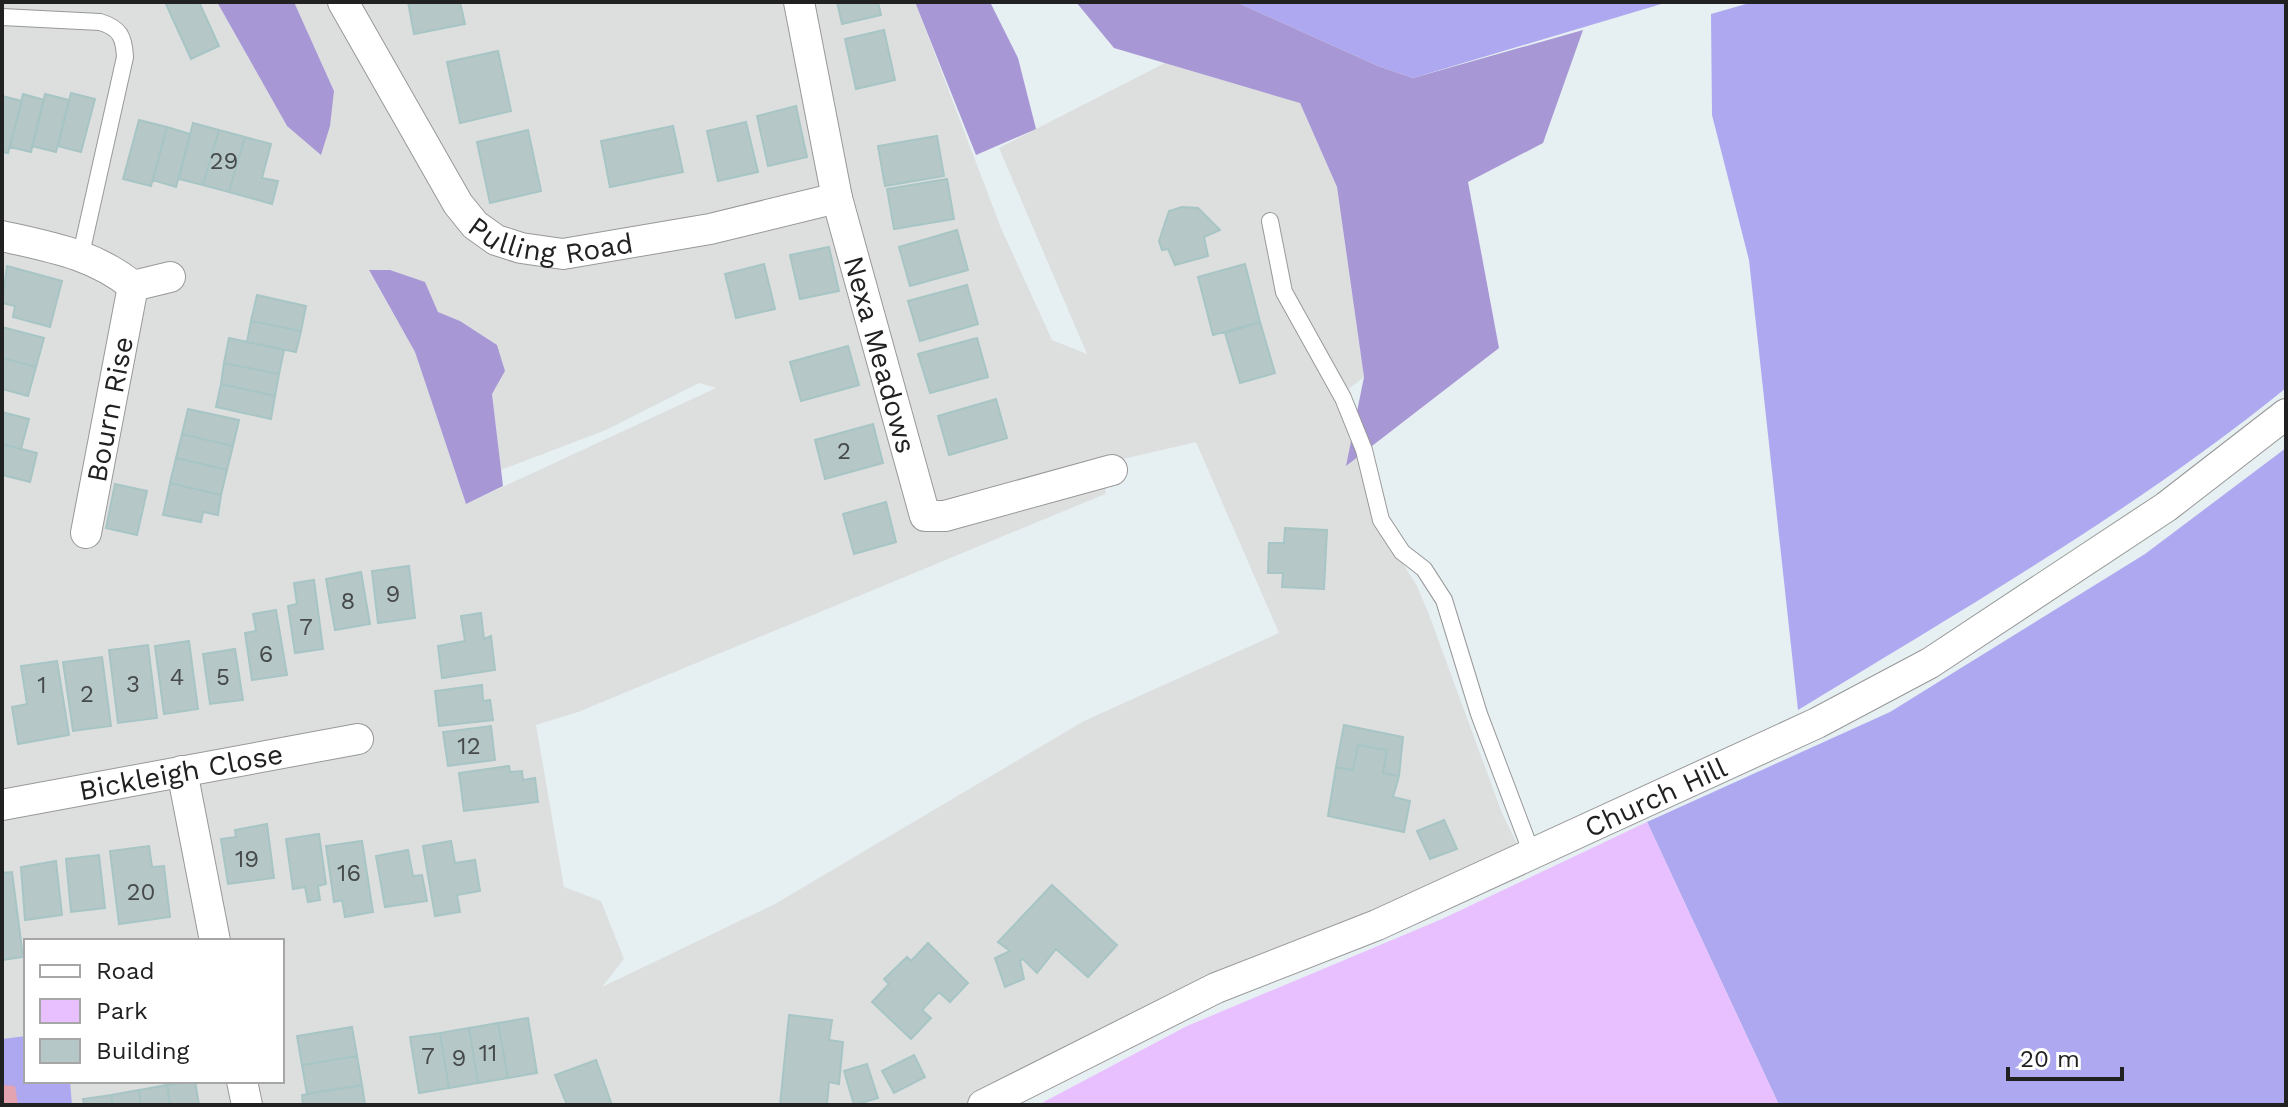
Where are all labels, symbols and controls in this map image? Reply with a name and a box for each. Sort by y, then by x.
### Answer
house number: 29 [210,147,238,175]
street label: Pulling Road [462,210,636,271]
street label: Nexa Meadows [837,252,923,457]
street label: Bourn Rise [80,334,140,485]
house number: 2 [837,437,851,465]
house number: 9 [386,580,400,608]
house number: 8 [341,587,355,615]
house number: 7 [299,613,313,641]
house number: 6 [259,640,273,668]
house number: 4 [170,663,184,691]
house number: 5 [216,663,230,691]
house number: 3 [126,670,140,698]
house number: 1 [37,671,47,699]
house number: 2 [80,680,94,708]
house number: 12 [457,732,481,760]
street label: Bickleigh Close [76,737,286,807]
street label: Church Hill [1579,751,1732,844]
house number: 19 [235,845,259,873]
house number: 16 [337,859,361,887]
house number: 20 [127,878,155,906]
legend [24,939,284,1083]
text: Road [96,957,155,985]
text: Park [96,997,148,1025]
scale bar [2008,1031,2122,1081]
text: Building [96,1037,189,1065]
house number: 11 [479,1039,497,1067]
house number: 7 [421,1042,435,1070]
house number: 9 [452,1044,466,1072]
text: 20 m [2020,1045,2080,1073]

